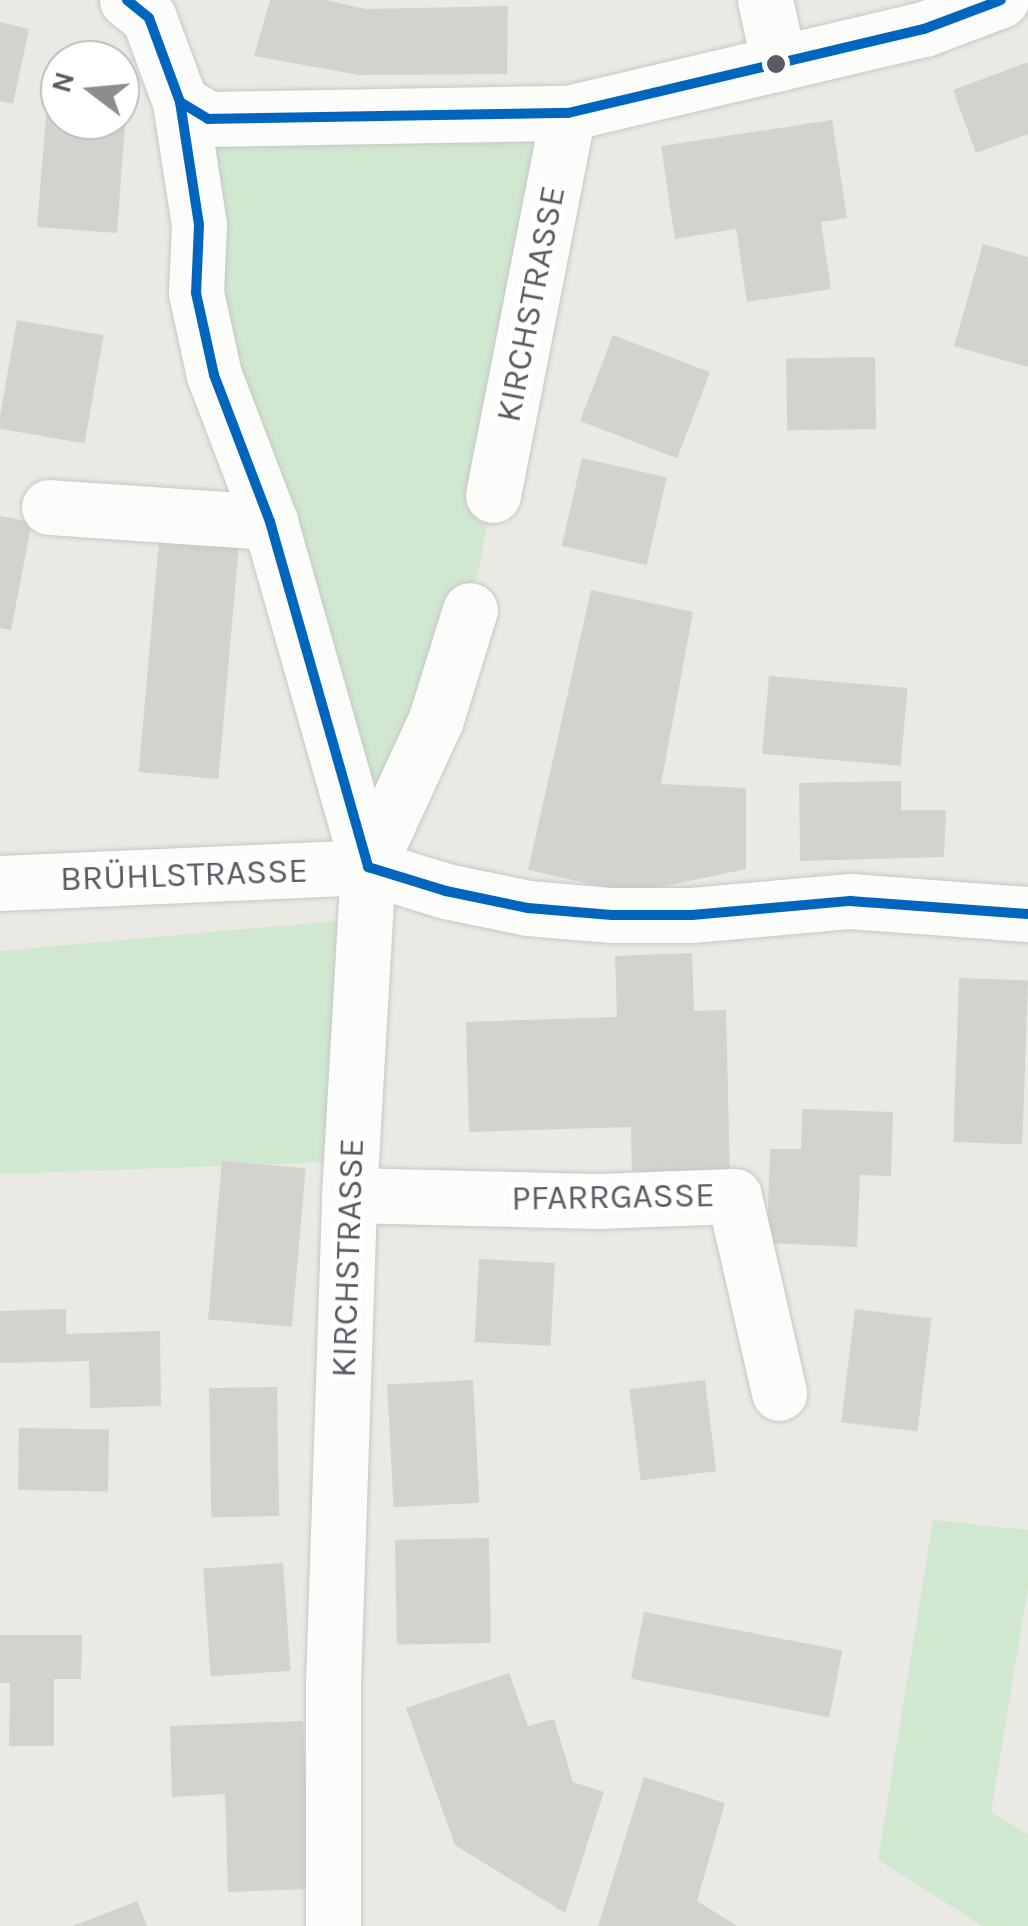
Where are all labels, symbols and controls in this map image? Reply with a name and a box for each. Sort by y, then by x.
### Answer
north arrow [40,40,140,140]
unlabelled marker [766,54,786,74]
text: N [44,68,81,96]
street label: KIRCHSTRASSE [488,182,574,426]
street label: BRÜHLSTRASSE [59,850,309,900]
street label: KIRCHSTRASSE [323,1138,373,1378]
street label: PFARRGASSE [511,1174,715,1220]

